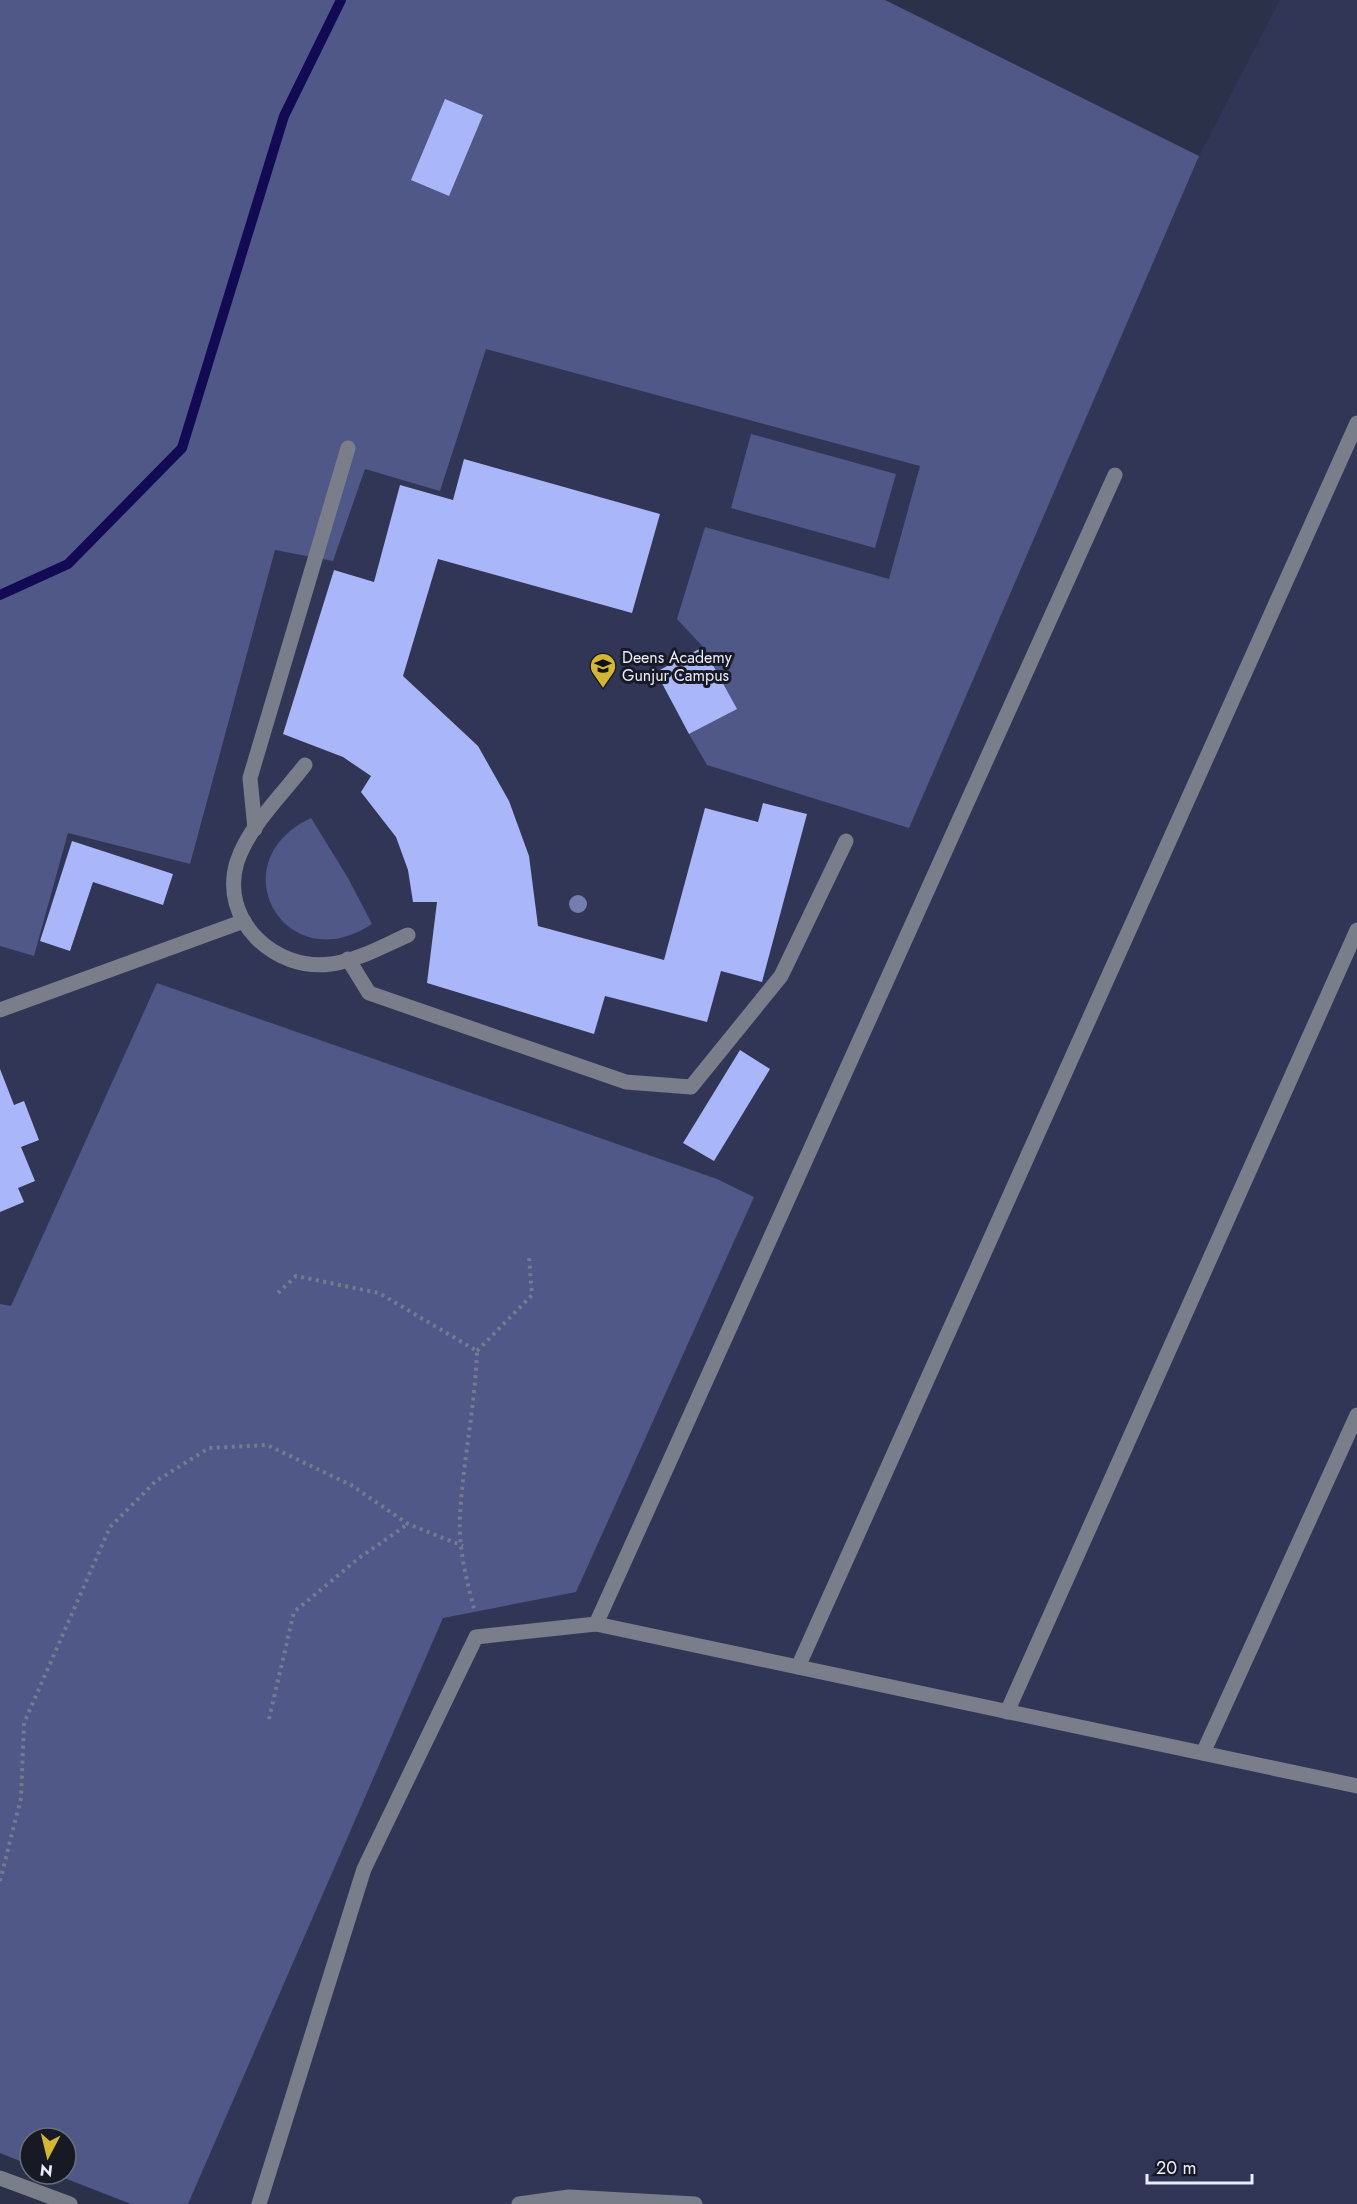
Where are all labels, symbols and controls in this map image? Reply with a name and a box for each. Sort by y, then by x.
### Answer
place label: Deens Academy Gunjur Campus [622,646,733,687]
school or university icon: Deens Academy Gunjur Campus [588,651,618,689]
north arrow [18,2126,78,2186]
scale bar [1147,2147,1252,2185]
text: 20 m [1156,2155,1196,2181]
text: N [39,2158,54,2183]

